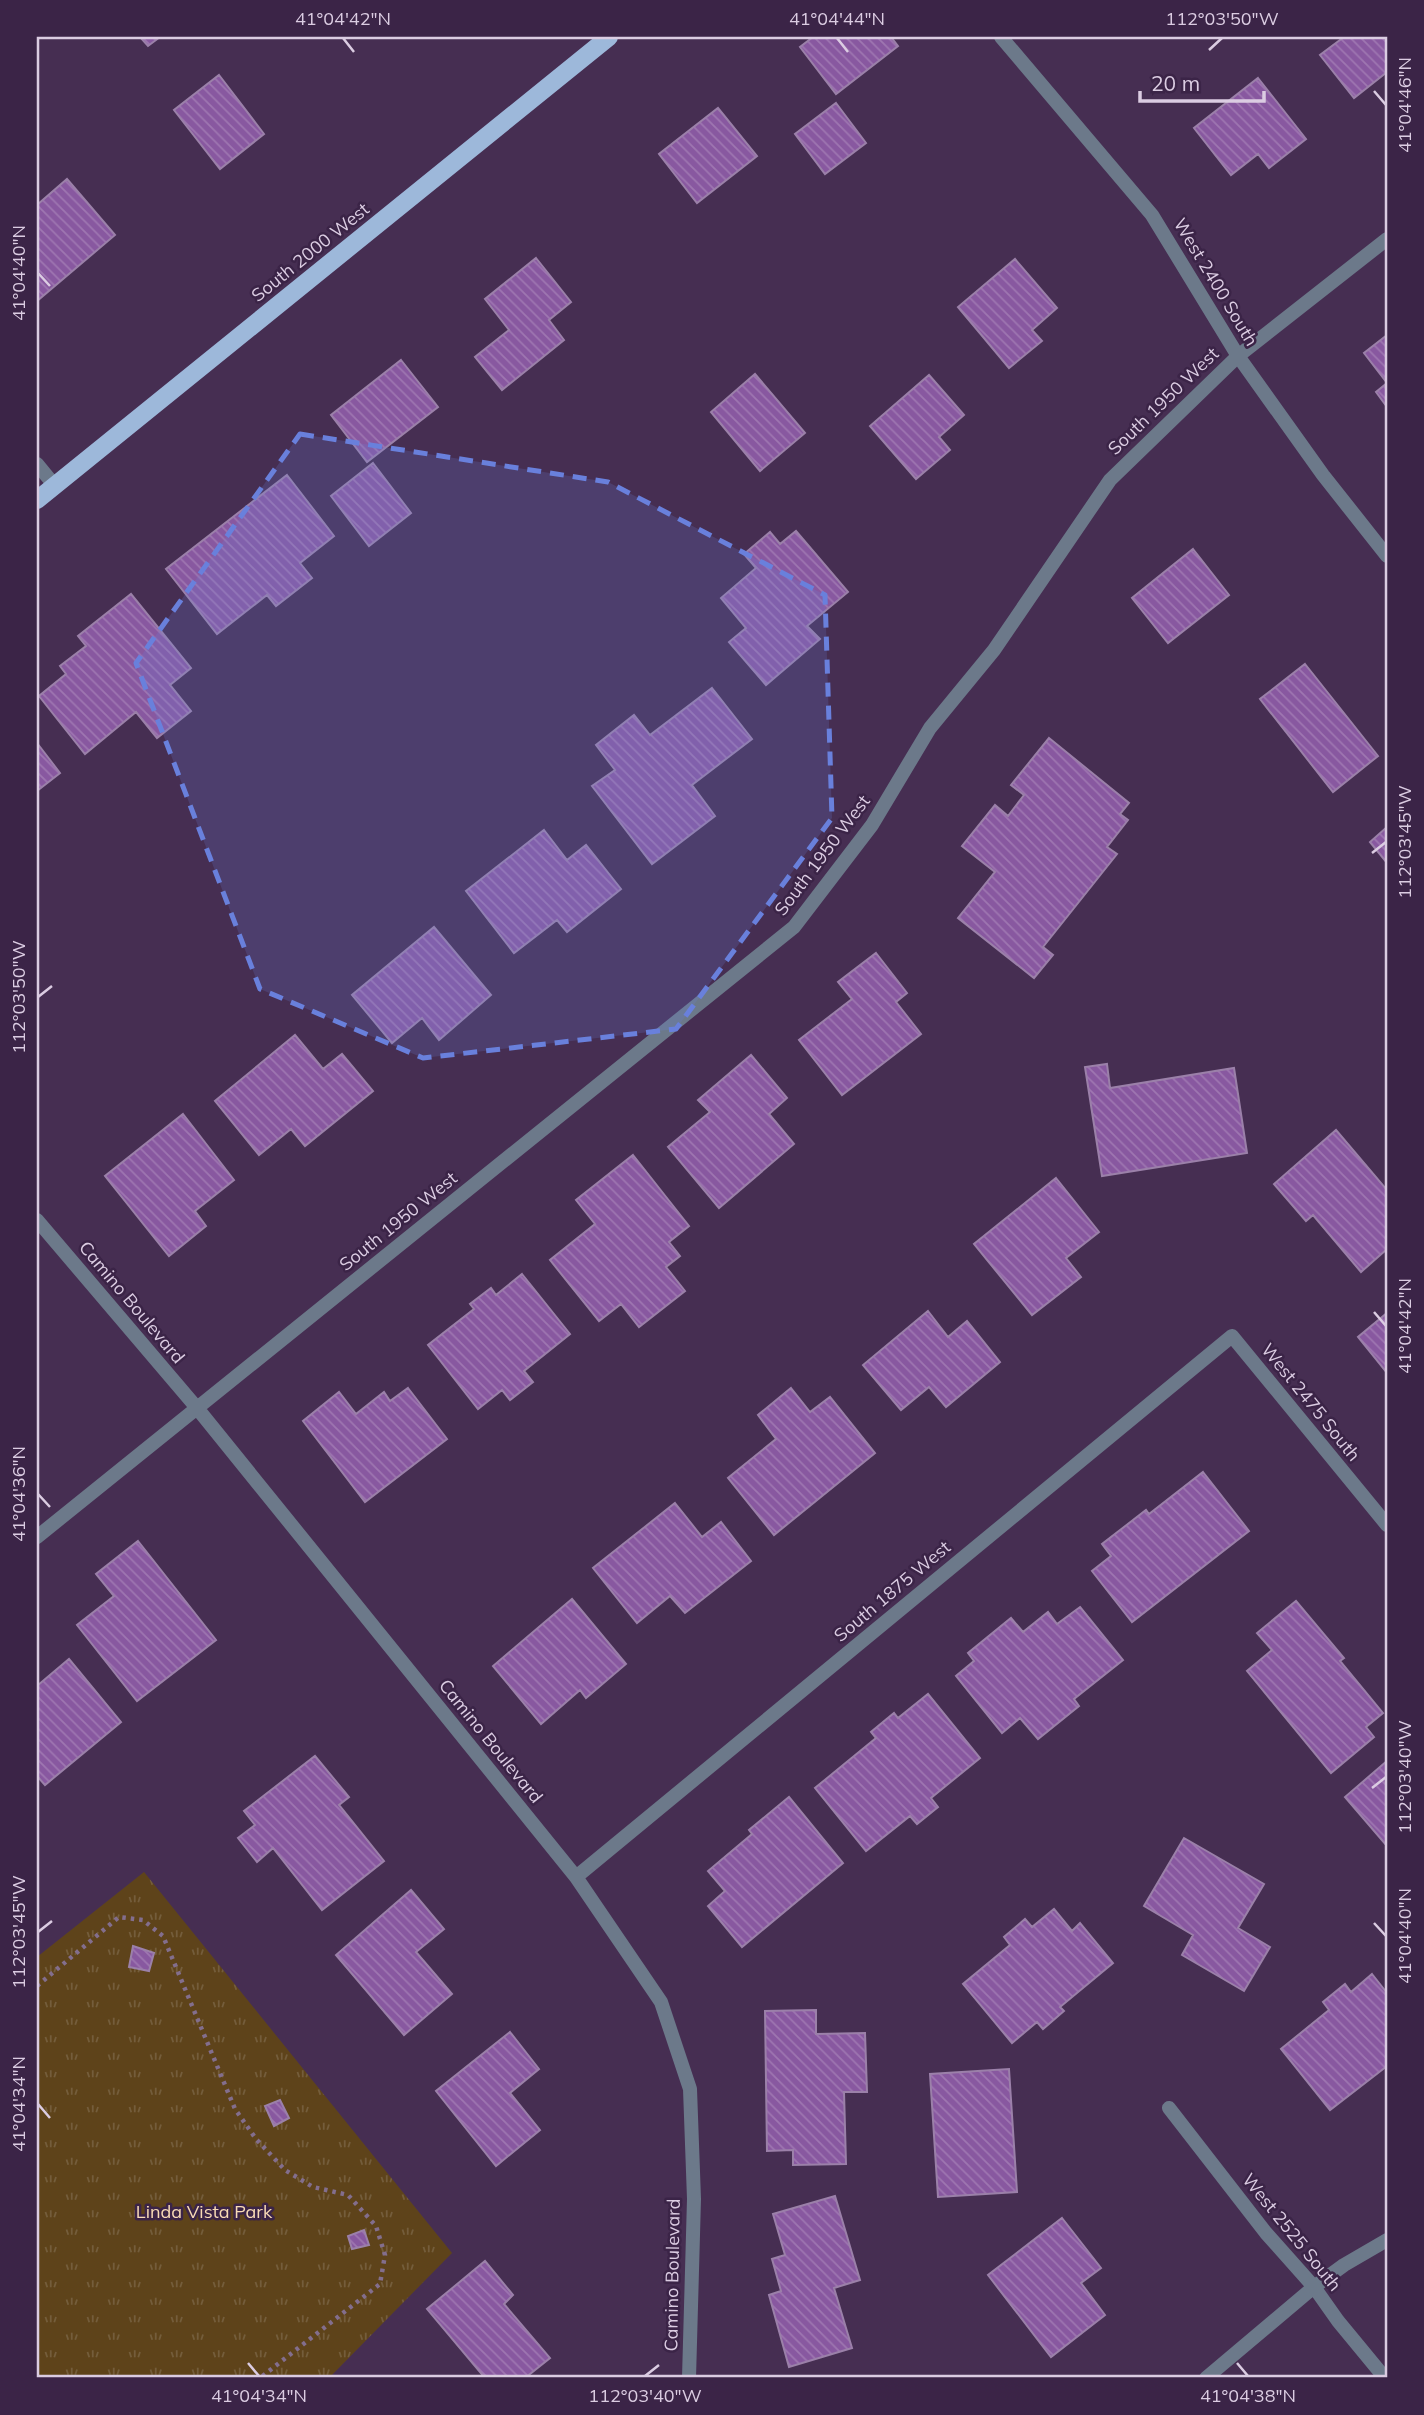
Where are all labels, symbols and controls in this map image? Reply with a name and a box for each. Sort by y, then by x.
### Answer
text: 41°04'42"N [295,7,391,30]
text: 41°04'44"N [789,7,885,30]
text: 112°03'50"W [1165,7,1279,30]
text: 41°04'46"N [1393,57,1416,153]
scale bar [1140,60,1265,104]
text: 20 m [1151,70,1200,96]
street label: South 2000 West [246,197,374,307]
street label: West 2400 South [1169,214,1263,350]
text: 41°04'40"N [7,225,30,321]
street label: South 1950 West [1103,342,1223,460]
text: 112°03'45"W [1393,785,1416,899]
street label: South 1950 West [769,790,875,920]
text: 112°03'50"W [7,940,30,1054]
street label: South 1950 West [334,1166,462,1276]
street label: Camino Boulevard [74,1236,190,1368]
text: 41°04'42"N [1393,1278,1416,1374]
street label: West 2475 South [1256,1338,1366,1466]
text: 41°04'36"N [7,1446,30,1542]
street label: South 1875 West [829,1536,955,1646]
street label: Camino Boulevard [434,1674,548,1808]
text: 112°03'40"W [1393,1720,1416,1834]
text: 112°03'45"W [7,1875,30,1989]
text: 41°04'40"N [1393,1888,1416,1984]
text: 41°04'34"N [7,2056,30,2152]
street label: West 2525 South [1237,2168,1347,2296]
street label: Camino Boulevard [659,2198,685,2352]
park label: Linda Vista Park [136,2200,273,2223]
text: 41°04'34"N [211,2384,307,2407]
text: 112°03'40"W [588,2384,702,2407]
text: 41°04'38"N [1200,2384,1296,2407]

